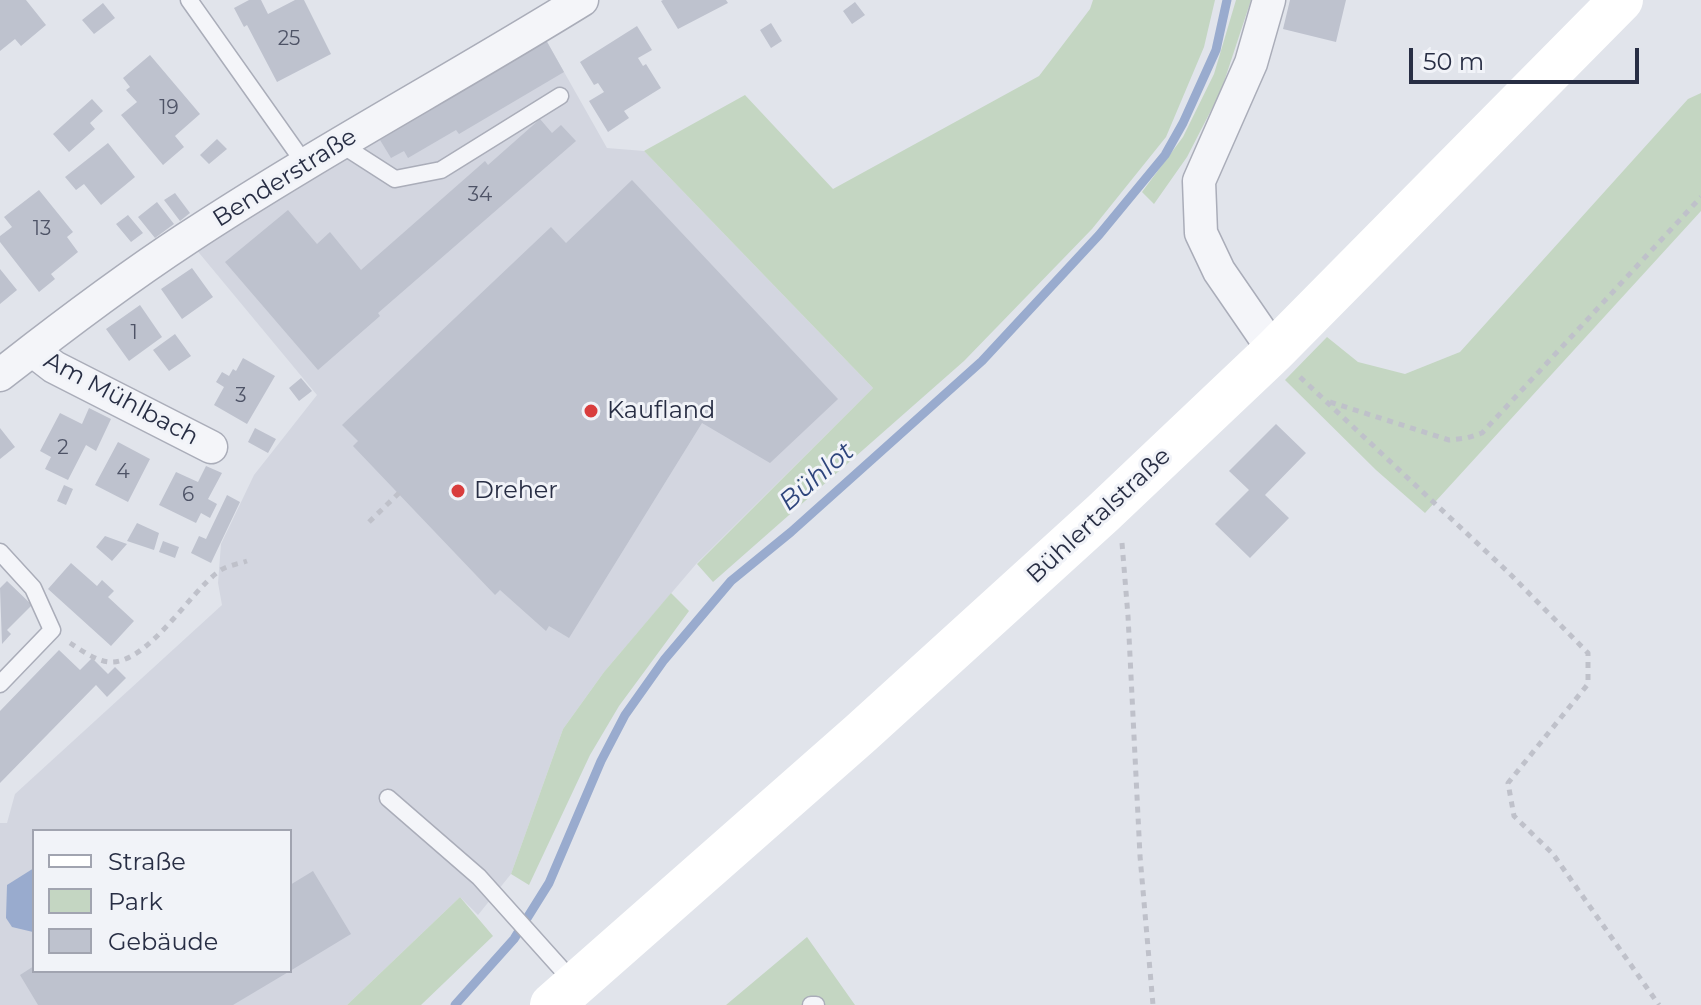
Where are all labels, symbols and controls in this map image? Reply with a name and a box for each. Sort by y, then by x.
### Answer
house number: 25 [278,27,300,51]
scale bar [1413,32,1643,82]
text: 50 m [1423,47,1484,76]
house number: 19 [159,96,179,120]
street label: Benderstraße [208,122,362,234]
house number: 34 [468,183,492,207]
house number: 13 [33,217,51,241]
house number: 1 [130,321,138,345]
street label: Am Mühlbach [39,346,203,452]
house number: 3 [235,384,247,408]
place label: Kaufland [607,397,715,425]
marker: Kaufland [582,402,600,420]
house number: 2 [57,436,69,460]
water label: Bühlot [773,436,861,518]
street label: Bühlertalstraße [1021,442,1177,590]
house number: 4 [116,460,130,484]
place label: Dreher [474,477,558,505]
marker: Dreher [449,482,467,500]
house number: 6 [182,483,194,507]
legend [32,829,292,973]
text: Straße [108,847,186,876]
text: Park [108,887,163,916]
text: Gebäude [108,927,218,956]

